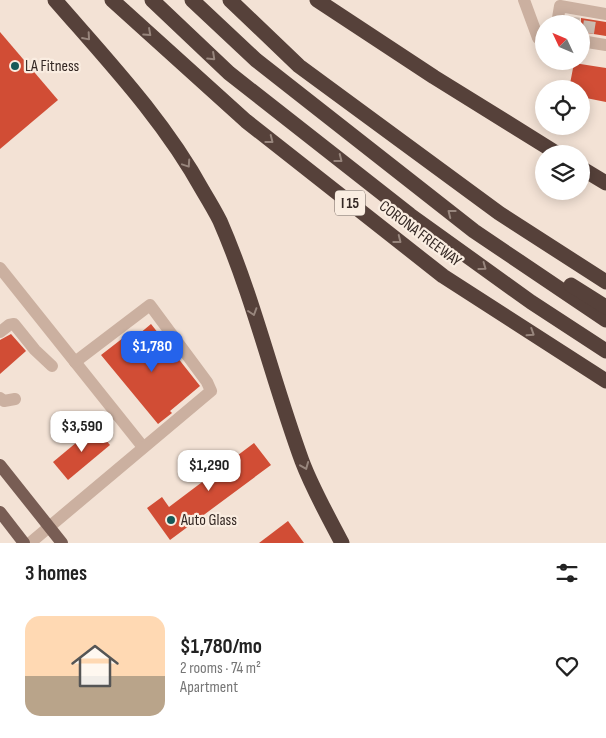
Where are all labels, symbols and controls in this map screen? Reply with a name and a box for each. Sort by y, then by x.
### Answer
north arrow [535,15,590,70]
map controls [535,15,590,200]
one-way arrow [143,27,152,36]
one-way arrow [81,31,90,40]
one-way arrow [207,51,216,60]
place label: LA Fitness [25,57,79,76]
marker: LA Fitness [9,60,21,72]
button: locate [535,80,590,135]
one-way arrow [264,135,273,143]
button: layers [535,145,590,200]
one-way arrow [333,153,343,162]
one-way arrow [181,159,191,168]
road number: I 15 [335,190,365,216]
street label: CORONA FREEWAY [375,197,465,271]
one-way arrow [448,210,457,218]
one-way arrow [392,235,401,243]
one-way arrow [477,261,487,270]
one-way arrow [247,307,257,316]
one-way arrow [526,327,535,337]
pin: $1,780 [111,330,193,373]
text: $1,780 [132,337,172,356]
pin: $3,590 [41,410,123,453]
text: $3,590 [61,417,103,436]
pin: $1,290 [168,450,250,492]
text: $1,290 [189,456,229,475]
one-way arrow [298,461,309,470]
place label: Auto Glass [180,511,237,530]
marker: Auto Glass [165,514,177,526]
icon: filters [553,559,581,587]
text: 3 homes [25,561,87,586]
text: $1,780/mo [180,634,262,659]
icon: home [65,636,125,696]
icon: heart [553,652,581,680]
text: 2 rooms · 74 m² [180,659,261,678]
text: Apartment [180,678,238,697]

